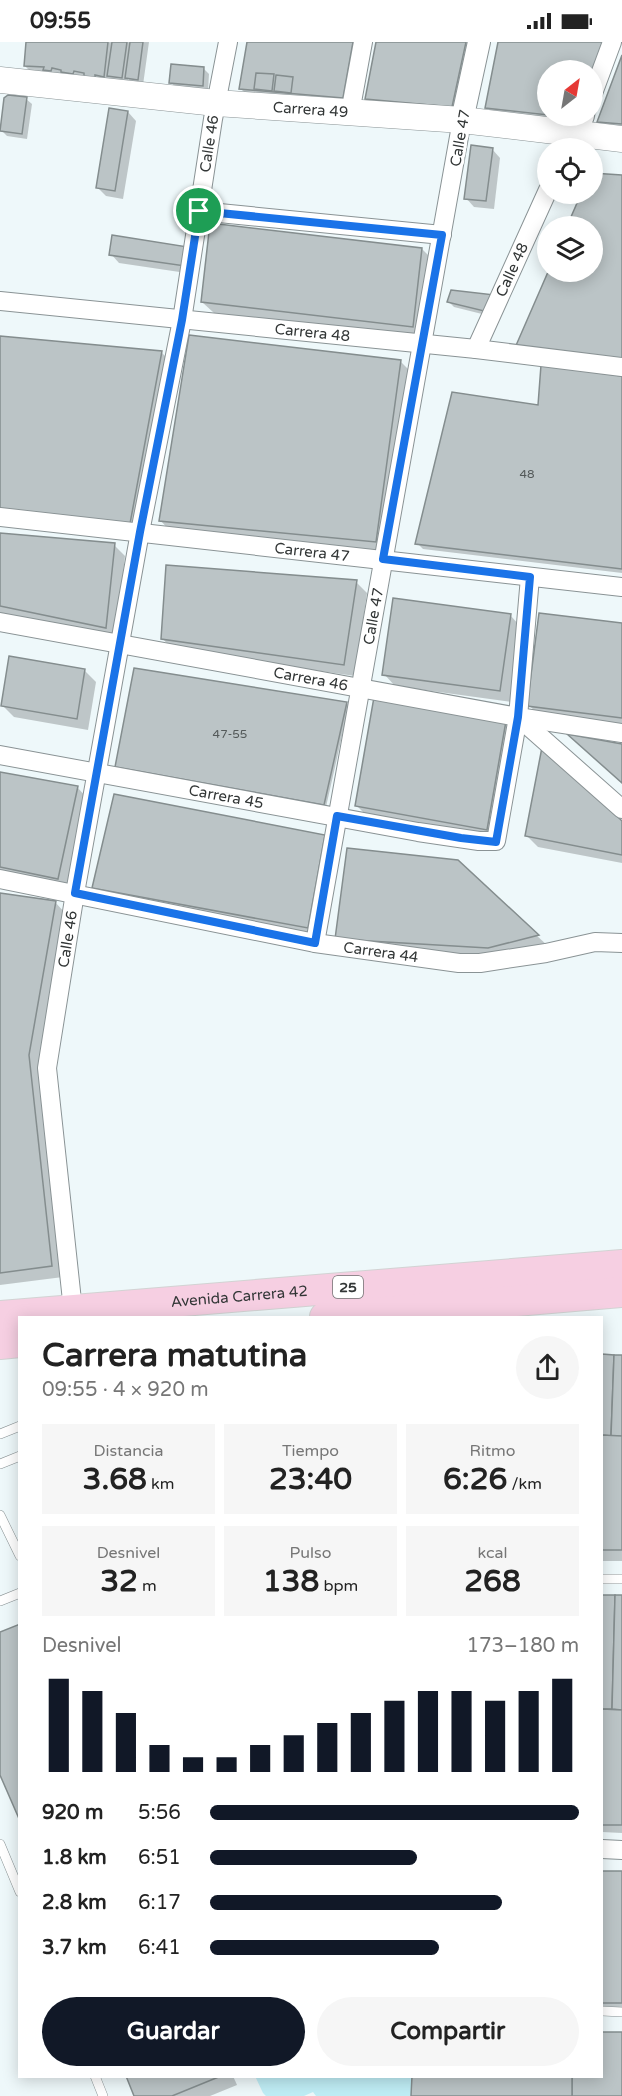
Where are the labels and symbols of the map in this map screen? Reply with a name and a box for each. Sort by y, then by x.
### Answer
north arrow [537,60,603,126]
street label: Carrera 49 [272,98,349,121]
street label: Calle 47 [446,108,474,168]
street label: Calle 46 [196,114,222,173]
pin [173,185,224,236]
street label: Calle 48 [492,240,532,300]
street label: Carrera 48 [274,320,351,345]
house number: 48 [519,467,535,481]
street label: Carrera 47 [273,539,351,565]
street label: Calle 47 [359,586,387,646]
street label: Carrera 46 [272,663,350,695]
house number: 47-55 [213,727,247,741]
street label: Carrera 45 [187,781,265,812]
street label: Calle 46 [54,909,81,969]
street label: Carrera 44 [342,938,420,966]
road number: 25 [333,1276,363,1298]
street label: Avenida Carrera 42 [170,1282,308,1311]

